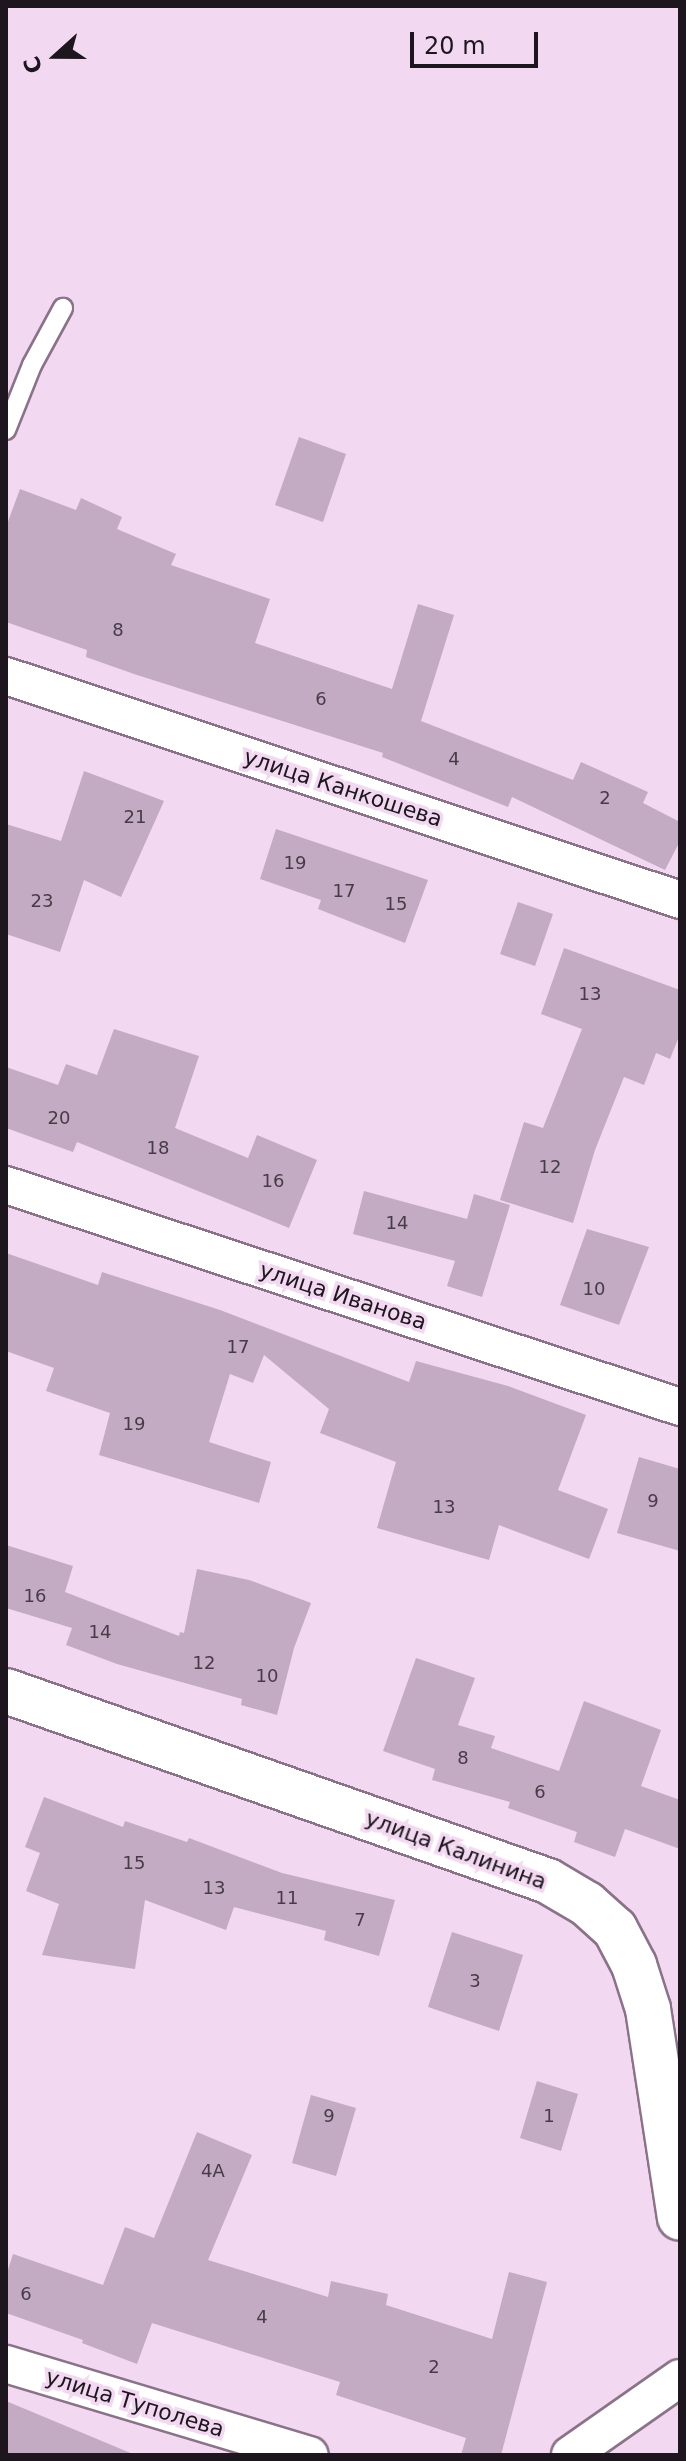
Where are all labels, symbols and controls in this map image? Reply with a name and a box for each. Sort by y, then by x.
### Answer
north arrow [16,16,96,96]
scale bar [414,16,542,66]
text: 20 m [424,32,486,60]
text: С [19,53,48,77]
house number: 8 [112,619,124,641]
house number: 6 [315,688,327,710]
street label: улица Канкошева [240,743,446,833]
house number: 4 [448,748,460,770]
house number: 2 [599,787,611,809]
house number: 21 [124,806,146,828]
house number: 19 [284,852,306,874]
house number: 17 [333,880,355,902]
house number: 23 [31,890,53,912]
house number: 15 [385,893,407,915]
house number: 13 [579,983,601,1005]
house number: 20 [48,1107,70,1129]
house number: 18 [147,1137,169,1159]
house number: 12 [539,1156,561,1178]
house number: 16 [262,1170,284,1192]
house number: 14 [386,1212,408,1234]
street label: улица Иванова [256,1257,430,1335]
house number: 10 [583,1278,605,1300]
house number: 17 [227,1336,249,1358]
house number: 19 [123,1413,145,1435]
house number: 9 [647,1490,659,1512]
house number: 13 [433,1496,455,1518]
house number: 16 [24,1585,46,1607]
house number: 14 [89,1621,111,1643]
house number: 12 [193,1652,215,1674]
house number: 10 [256,1665,278,1687]
house number: 8 [457,1747,469,1769]
house number: 6 [534,1781,546,1803]
street label: улица Калинина [362,1805,550,1895]
house number: 15 [123,1852,145,1874]
house number: 13 [203,1877,225,1899]
house number: 11 [276,1887,298,1909]
house number: 7 [354,1909,366,1931]
house number: 3 [469,1970,481,1992]
house number: 9 [323,2105,335,2127]
house number: 1 [543,2105,555,2127]
house number: 4А [201,2160,225,2182]
house number: 6 [20,2283,32,2305]
house number: 4 [256,2306,268,2328]
house number: 2 [428,2356,440,2378]
street label: улица Туполева [43,2363,227,2443]

